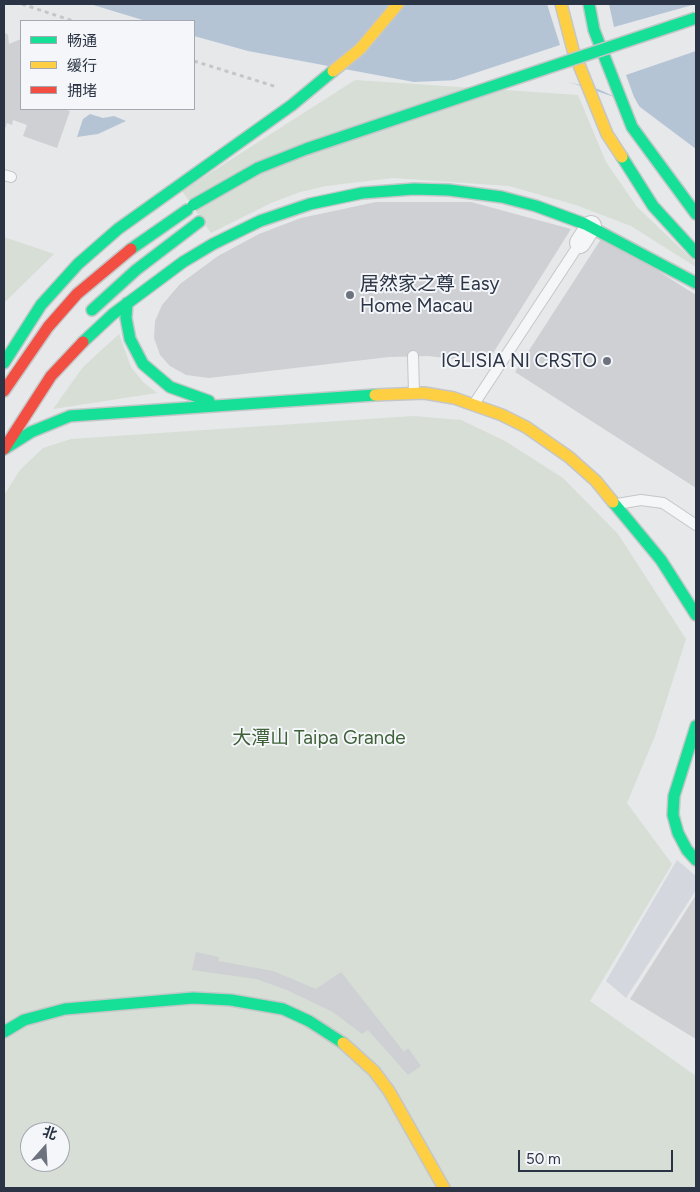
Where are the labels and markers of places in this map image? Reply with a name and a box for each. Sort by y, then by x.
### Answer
place label: 居然家之尊 Easy Home Macau [360,273,499,317]
marker: 居然家之尊 Easy Home Macau [344,289,356,301]
place label: IGLISIA NI CRSTO [441,350,597,372]
marker: IGLISIA NI CRSTO [601,355,613,367]

